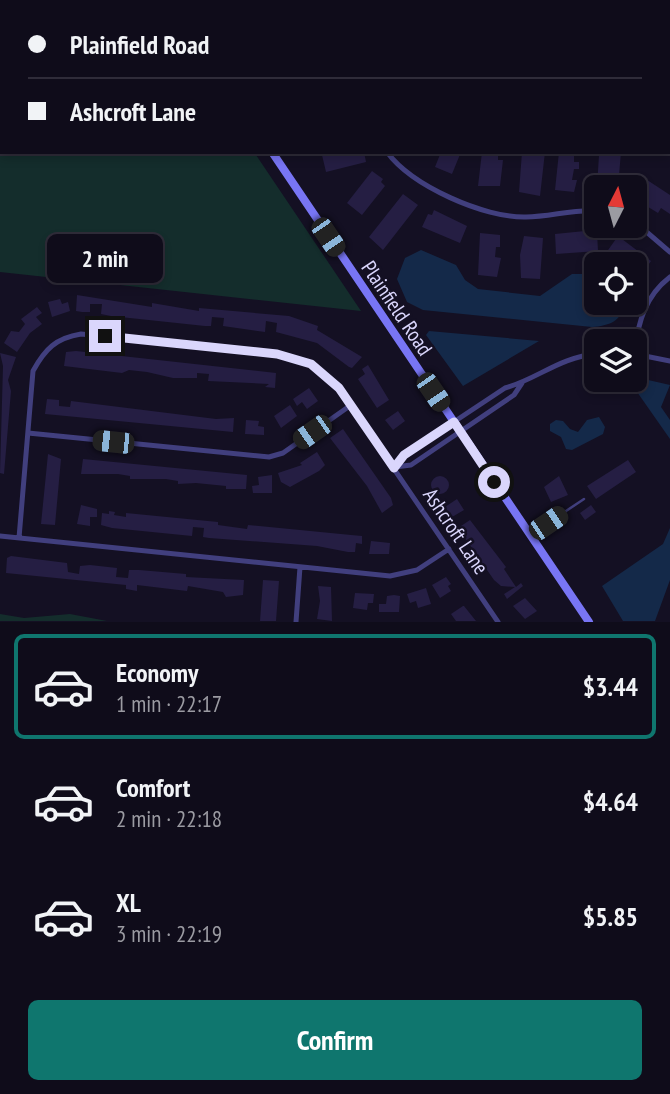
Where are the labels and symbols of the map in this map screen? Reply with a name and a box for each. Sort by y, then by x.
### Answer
north arrow [584,175,648,238]
car [308,214,349,260]
callout: 2 min [47,234,163,284]
street label: Plainfield Road [355,255,439,361]
route end [89,320,121,352]
car [413,369,454,415]
car [289,411,336,453]
car [92,429,135,455]
route start [478,466,510,498]
street label: Ashcroft Lane [417,483,495,579]
car [525,503,572,543]

